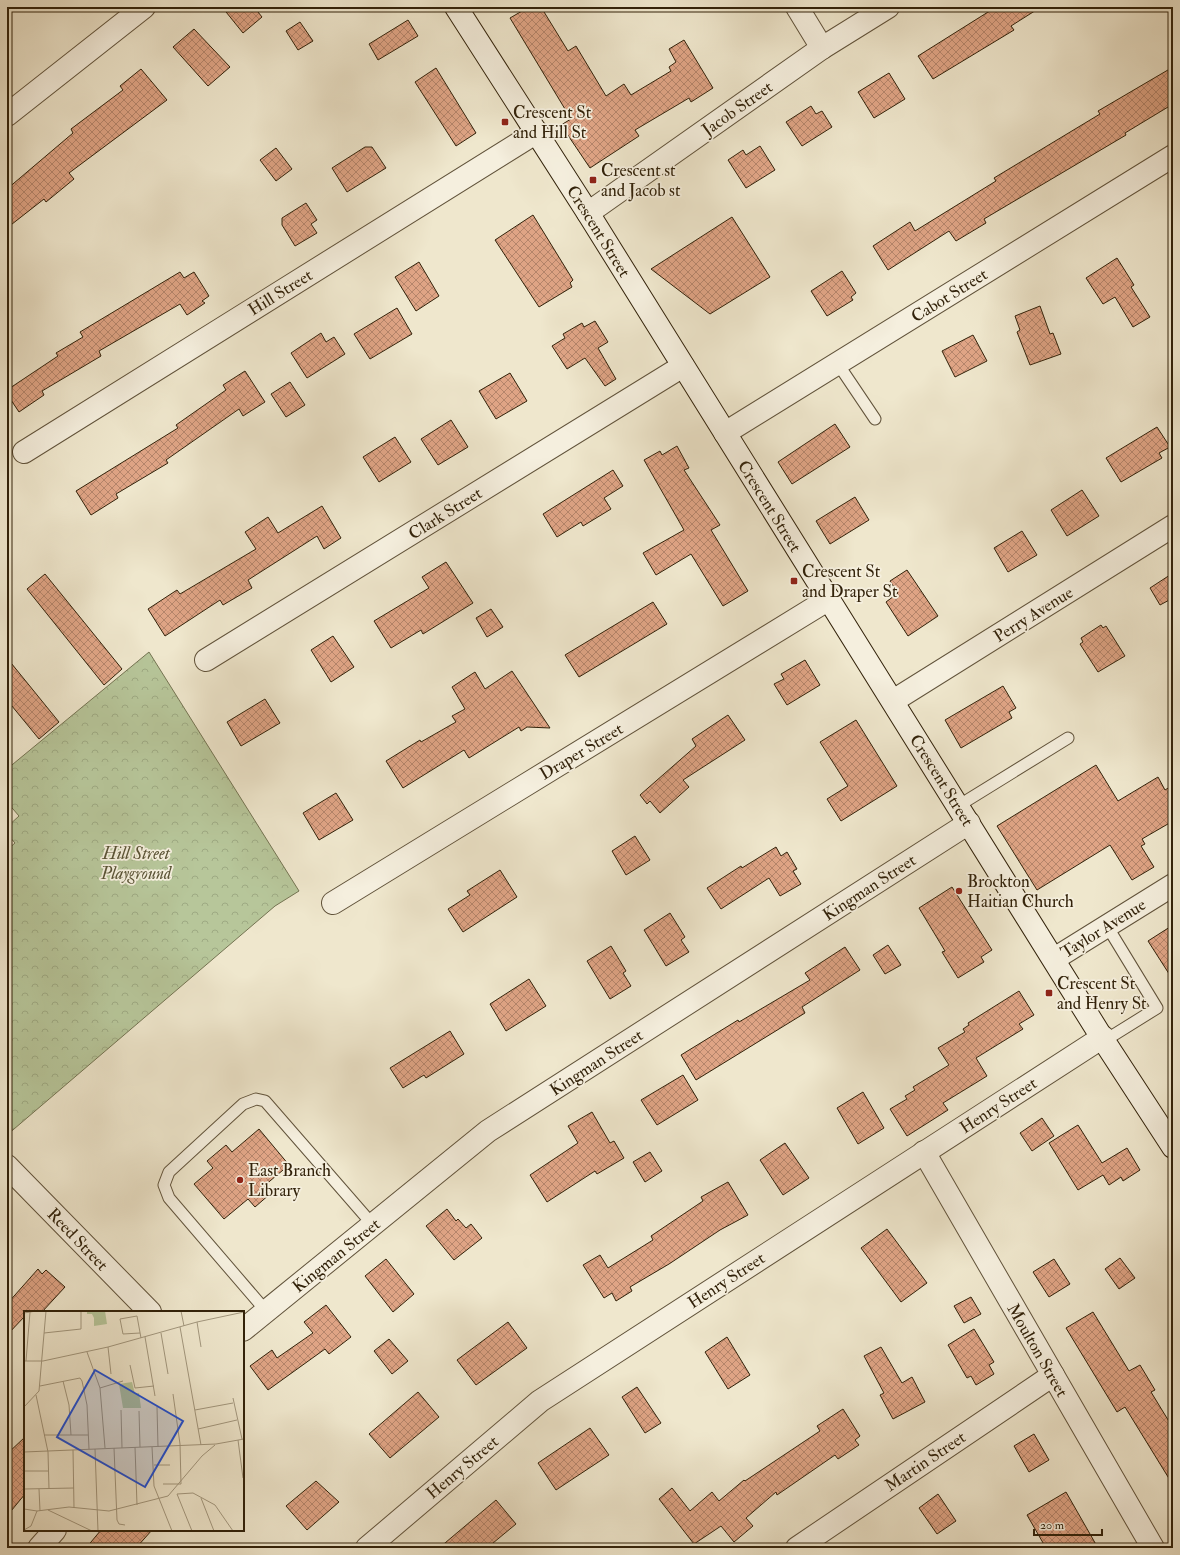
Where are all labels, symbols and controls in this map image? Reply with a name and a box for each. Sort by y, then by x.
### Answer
street label: Jacob Street [697,76,778,142]
place label: Crescent St and Hill St [513,102,592,143]
marker: Crescent St and Hill St [500,117,510,127]
place label: Crescent st and Jacob st [601,160,681,202]
marker: Crescent st and Jacob st [588,175,598,185]
street label: Crescent Street [562,182,635,281]
street label: Cabot Street [907,263,992,327]
street label: Hill Street [244,264,317,320]
street label: Crescent Street [733,457,806,556]
street label: Clark Street [405,482,486,544]
place label: Crescent St and Draper St [802,561,898,603]
marker: Crescent St and Draper St [789,576,799,586]
street label: Perry Avenue [990,582,1077,648]
street label: Draper Street [536,718,628,785]
street label: Crescent Street [905,731,978,830]
park label: Hill Street Playground [100,843,172,884]
street label: Kingman Street [819,849,920,925]
place label: Brockton Haitian Church [967,871,1074,912]
marker: Brockton Haitian Church [954,886,964,896]
street label: Taylor Avenue [1057,894,1150,964]
place label: Crescent St and Henry St [1057,973,1147,1015]
marker: Crescent St and Henry St [1044,988,1054,998]
street label: Kingman Street [546,1024,647,1100]
street label: Henry Street [956,1072,1042,1139]
place label: East Branch Library [248,1160,331,1202]
marker: East Branch Library [235,1175,245,1185]
street label: Reed Street [43,1204,113,1275]
street label: Kingman Street [288,1213,385,1297]
street label: Henry Street [684,1247,770,1314]
street label: Moulton Street [1002,1300,1073,1401]
inset map [24,1311,244,1531]
street label: Martin Street [881,1426,970,1496]
street label: Henry Street [422,1431,504,1504]
scale bar [1034,1511,1102,1537]
text: 20 m [1040,1518,1065,1533]

